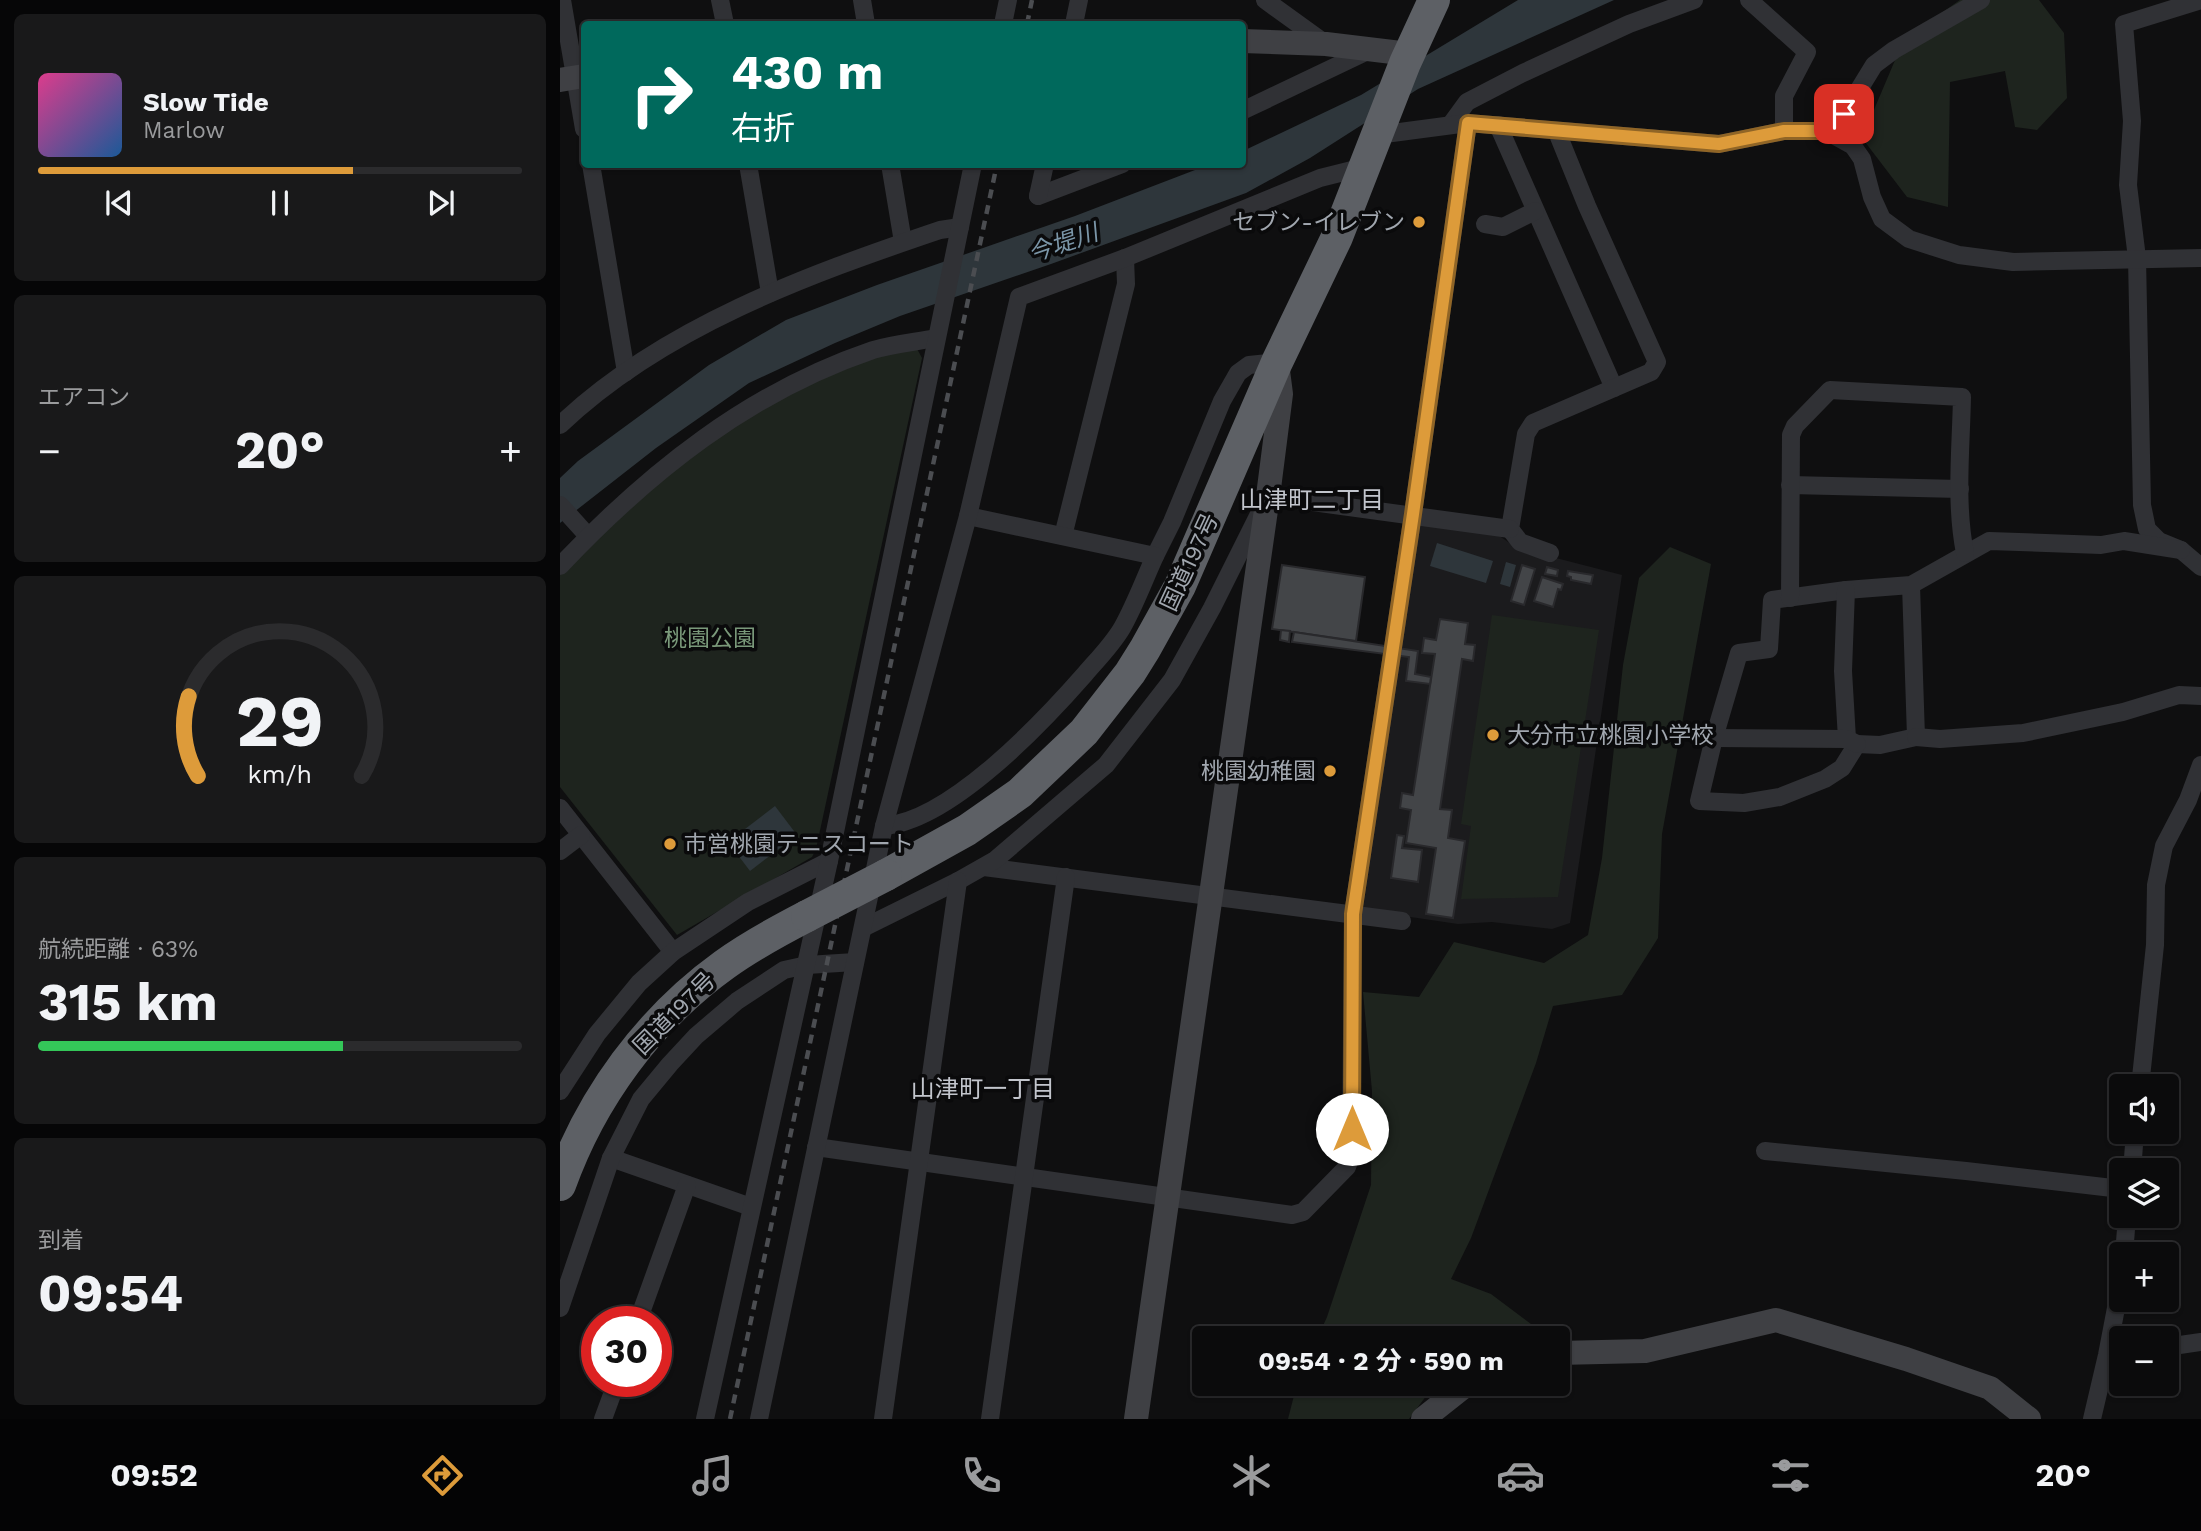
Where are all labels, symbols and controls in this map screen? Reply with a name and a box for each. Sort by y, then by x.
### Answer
text: 430 m [731,43,883,101]
icon: right [616,49,707,140]
pin [1814,84,1874,144]
text: Slow Tide [143,87,269,117]
icon: arrive [1825,95,1863,133]
text: 右折 [731,109,795,147]
text: Marlow [143,117,225,144]
icon: previous [100,184,138,222]
icon: pause [261,184,299,222]
icon: next [422,184,460,222]
place label: セブン-イレブン [1232,209,1405,236]
marker: セブン-イレブン [1411,214,1427,230]
water label: 今堤川 [1024,217,1104,268]
text: エアコン [38,384,130,411]
text: 20° [235,420,325,481]
text: − [38,429,61,473]
text: + [499,429,522,473]
district label: 山津町二丁目 [1240,486,1384,514]
street label: 国道197号 [1155,509,1224,615]
park label: 桃園公園 [664,625,756,652]
text: 29 [236,678,324,764]
place label: 大分市立桃園小学校 [1507,722,1714,749]
marker: 大分市立桃園小学校 [1485,727,1501,743]
place label: 桃園幼稚園 [1201,758,1316,785]
text: km/h [248,759,312,788]
marker: 桃園幼稚園 [1322,763,1338,779]
place label: 市営桃園テニスコート [684,831,914,858]
marker: 市営桃園テニスコート [662,836,678,852]
text: 航続距離 · 63% [38,936,198,963]
street label: 国道197号 [628,967,721,1060]
text: 315 km [38,972,218,1033]
map controls [2109,1074,2179,1396]
button: sound [2109,1074,2179,1144]
district label: 山津町一丁目 [911,1075,1055,1103]
position arrow [1315,1092,1389,1166]
button: layers [2109,1158,2179,1228]
text: 到着 [38,1227,84,1254]
button: + [2109,1242,2179,1312]
text: 09:54 [38,1263,183,1324]
speed limit sign: 30 [581,1306,672,1397]
button: − [2109,1326,2179,1396]
text: 09:54 · 2 分 · 590 m [1258,1346,1504,1376]
icon: directions [418,1451,467,1500]
icon: music [688,1451,737,1500]
icon: phone [957,1451,1006,1500]
icon: climate [1227,1451,1276,1500]
icon: car [1496,1451,1545,1500]
icon: filters [1766,1451,1815,1500]
text: 09:52 [110,1456,198,1494]
text: 20° [2035,1456,2091,1494]

